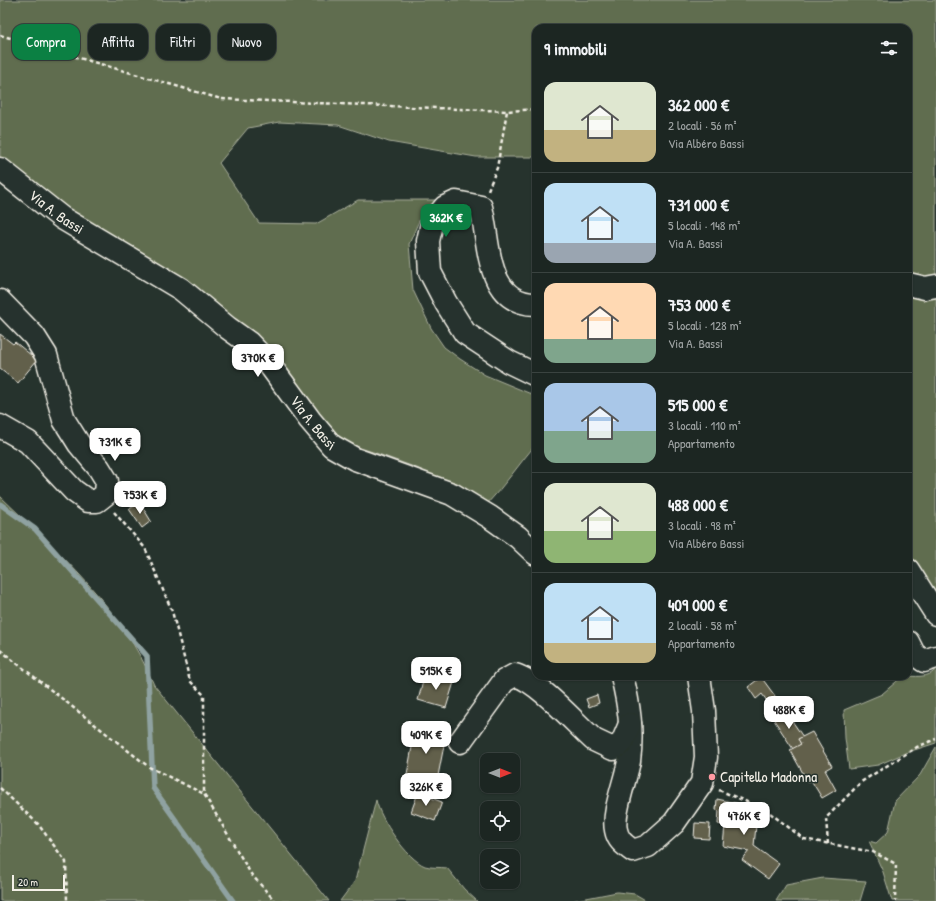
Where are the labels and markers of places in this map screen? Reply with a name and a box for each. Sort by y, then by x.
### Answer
pin: 362K € [413,204,479,238]
pin: 370K € [225,344,291,378]
pin: 731K € [82,428,148,462]
pin: 753K € [107,481,173,515]
pin: 515K € [403,657,469,691]
pin: 488K € [756,696,822,730]
pin: 409K € [393,721,459,755]
place label: Capitello Madonna [720,766,817,787]
marker: Capitello Madonna [707,772,717,782]
pin: 326K € [393,773,459,807]
pin: 476K € [711,802,777,836]

